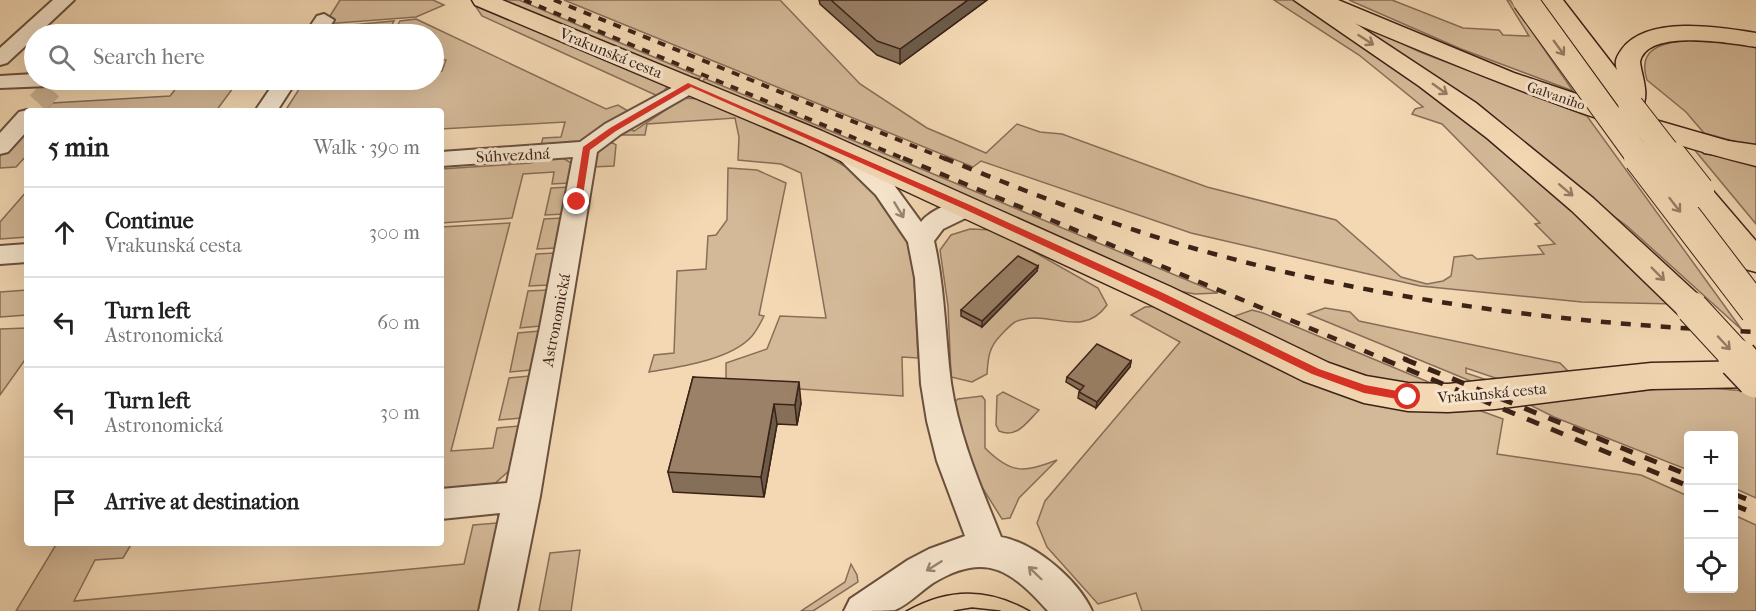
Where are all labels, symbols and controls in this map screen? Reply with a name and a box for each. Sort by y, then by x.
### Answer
street label: Vrakunská cesta [556,23,666,83]
search box [24,24,444,90]
one-way arrow [1357,34,1374,46]
one-way arrow [1553,39,1565,55]
icon: search [45,41,78,74]
text: Search here [93,44,205,70]
street label: Galvaniho [1525,78,1587,114]
one-way arrow [1432,83,1448,96]
text: 5 min [48,132,109,163]
text: Walk · 390 m [313,136,420,159]
street label: Súhvezdná [476,144,551,166]
one-way arrow [1558,183,1573,197]
route end [563,188,589,214]
one-way arrow [1669,196,1681,212]
one-way arrow [894,201,906,218]
text: Continue [105,208,194,234]
icon: ahead [48,216,81,249]
text: 300 m [369,221,420,244]
text: Vrakunská cesta [105,234,242,257]
one-way arrow [1650,267,1665,282]
street label: Astronomická [537,271,574,369]
text: Turn left [105,298,191,324]
icon: left [48,306,81,339]
text: 60 m [377,311,420,334]
text: Astronomická [105,324,223,347]
one-way arrow [1717,335,1731,350]
street label: Vrakunská cesta [1436,379,1548,407]
route start [1394,383,1420,409]
text: Turn left [105,388,191,414]
icon: left [48,396,81,429]
text: 30 m [380,401,420,424]
text: Astronomická [105,414,223,437]
map controls [1684,431,1738,593]
button: + [1684,431,1738,485]
button: − [1684,485,1738,539]
icon: arrive [48,486,81,519]
text: Arrive at destination [105,489,299,515]
button: locate [1684,539,1738,593]
one-way arrow [926,560,943,572]
one-way arrow [1028,566,1043,580]

